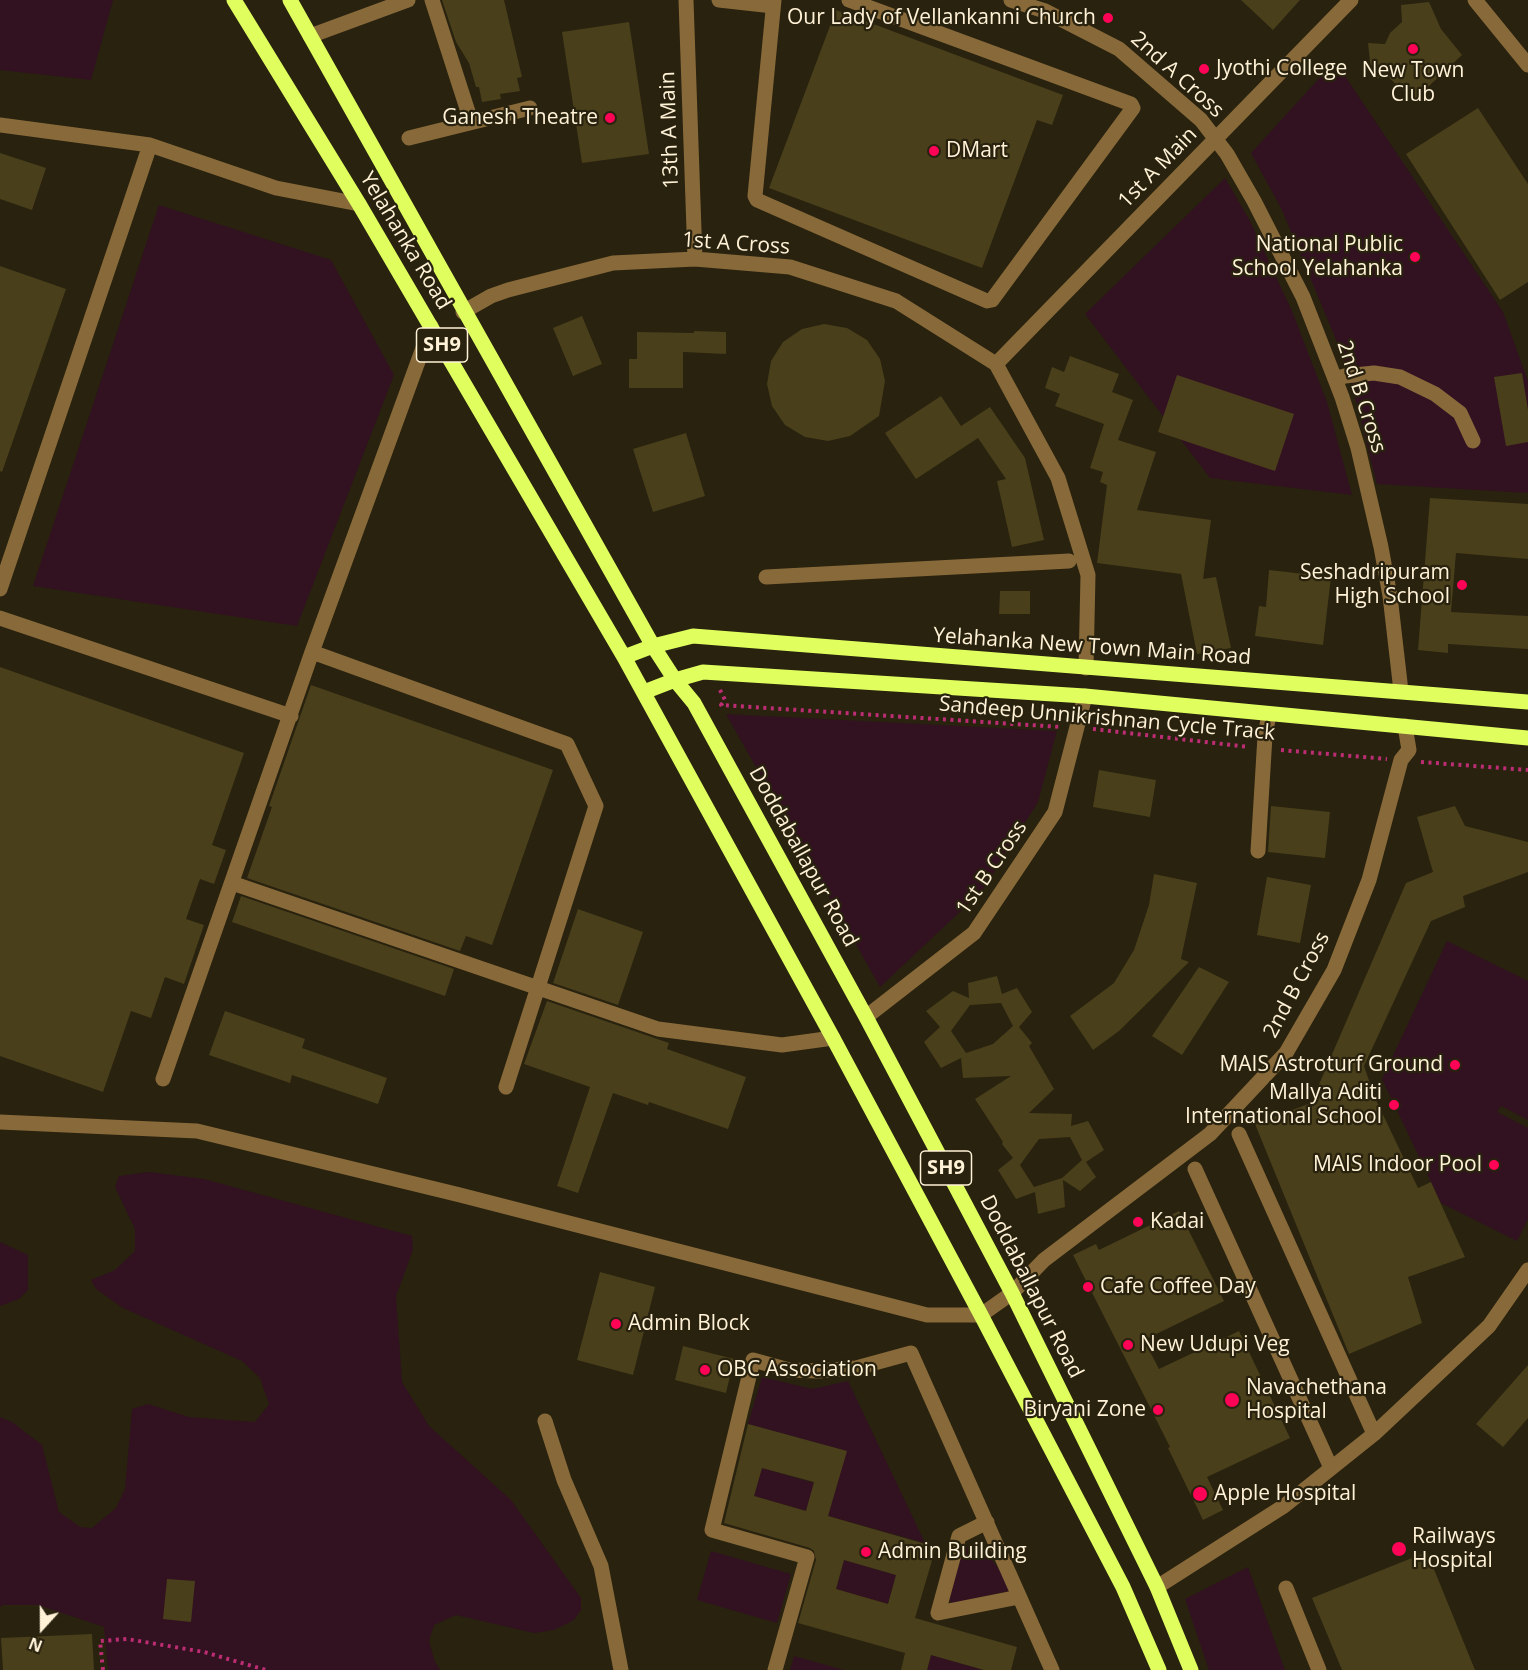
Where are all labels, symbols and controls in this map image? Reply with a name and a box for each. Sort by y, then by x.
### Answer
place label: Our Lady of Vellankanni Church [787,5,1096,31]
marker: Our Lady of Vellankanni Church [1101,11,1115,25]
street label: 2nd A Cross [1125,27,1229,123]
marker: New Town Club [1406,42,1420,56]
place label: Jyothi College [1216,56,1347,82]
place label: New Town Club [1362,58,1464,108]
marker: Jyothi College [1197,62,1211,76]
street label: 13th A Main [655,71,685,189]
place label: Ganesh Theatre [442,105,598,131]
marker: Ganesh Theatre [603,111,617,125]
street label: 1st A Main [1113,122,1203,214]
place label: DMart [946,138,1008,164]
marker: DMart [927,144,941,158]
street label: Yelahanka Road [354,168,456,314]
street label: 1st A Cross [681,228,791,260]
place label: National Public School Yelahanka [1232,232,1403,282]
marker: National Public School Yelahanka [1408,250,1422,264]
road number: SH9 [416,328,468,362]
street label: 2nd B Cross [1331,338,1391,456]
place label: Seshadripuram High School [1300,560,1450,610]
marker: Seshadripuram High School [1455,578,1469,592]
street label: Yelahanka New Town Main Road [932,623,1252,671]
street label: Sandeep Unnikrishnan Cycle Track [938,692,1276,746]
street label: Doddaballapur Road [743,763,863,951]
street label: 1st B Cross [951,816,1033,920]
street label: 2nd B Cross [1258,928,1336,1042]
place label: MAIS Astroturf Ground [1219,1052,1443,1078]
marker: MAIS Astroturf Ground [1448,1058,1462,1072]
place label: Mallya Aditi International School [1185,1080,1382,1130]
marker: Mallya Aditi International School [1387,1098,1401,1112]
road number: SH9 [920,1151,972,1185]
place label: MAIS Indoor Pool [1313,1152,1482,1178]
marker: MAIS Indoor Pool [1487,1158,1501,1172]
street label: Doddaballapur Road [974,1191,1088,1383]
place label: Kadai [1150,1209,1204,1235]
marker: Kadai [1131,1215,1145,1229]
place label: Cafe Coffee Day [1100,1274,1256,1300]
marker: Cafe Coffee Day [1081,1280,1095,1294]
place label: Admin Block [628,1311,750,1337]
marker: Admin Block [609,1317,623,1331]
place label: New Udupi Veg [1140,1332,1290,1358]
marker: New Udupi Veg [1121,1338,1135,1352]
place label: OBC Association [717,1357,877,1383]
marker: OBC Association [698,1363,712,1377]
place label: Navachethana Hospital [1246,1375,1387,1425]
marker: Navachethana Hospital [1223,1391,1241,1409]
place label: Biryani Zone [1023,1397,1146,1423]
marker: Biryani Zone [1151,1403,1165,1417]
place label: Apple Hospital [1214,1481,1356,1507]
marker: Apple Hospital [1191,1485,1209,1503]
place label: Railways Hospital [1412,1524,1496,1574]
place label: Admin Building [878,1539,1027,1565]
marker: Railways Hospital [1390,1540,1408,1558]
marker: Admin Building [859,1545,873,1559]
north arrow [12,1598,72,1658]
text: N [26,1632,46,1657]

